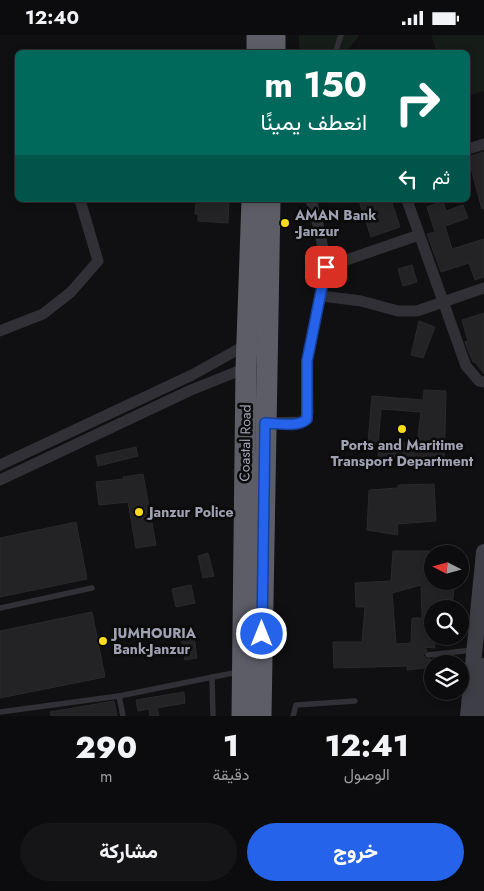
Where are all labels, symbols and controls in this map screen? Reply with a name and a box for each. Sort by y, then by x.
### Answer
text: 12:40 [25,4,79,31]
text: 150 m [264,60,367,110]
icon: right [385,70,450,135]
text: انعطف يمينًا [261,106,367,138]
text: ثم [432,164,450,191]
icon: left [394,165,422,193]
place label: AMAN Bank -Janzur [294,205,376,241]
marker: AMAN Bank -Janzur [279,217,291,229]
pin [305,246,347,288]
icon: arrive [312,253,340,281]
street label: Coastal Road [234,404,256,482]
marker: Ports and Maritime Transport Department [396,423,408,435]
place label: Ports and Maritime Transport Department [331,435,474,471]
place label: Janzur Police [146,502,234,522]
marker: Janzur Police [133,506,145,518]
north arrow [424,545,469,590]
map controls [424,545,469,700]
button: search [424,600,469,645]
position arrow [235,607,287,659]
place label: JUMHOURIA Bank-Janzur [110,623,197,659]
marker: JUMHOURIA Bank-Janzur [97,635,109,647]
button: layers [424,655,469,700]
text: 1 [223,724,239,767]
text: 12:41 [325,724,409,767]
text: 290 [75,726,137,769]
text: دقيقة [212,763,249,786]
text: الوصول [344,763,390,786]
text: m [100,765,112,788]
button: مشاركة [20,823,237,881]
button: خروج [247,823,464,881]

